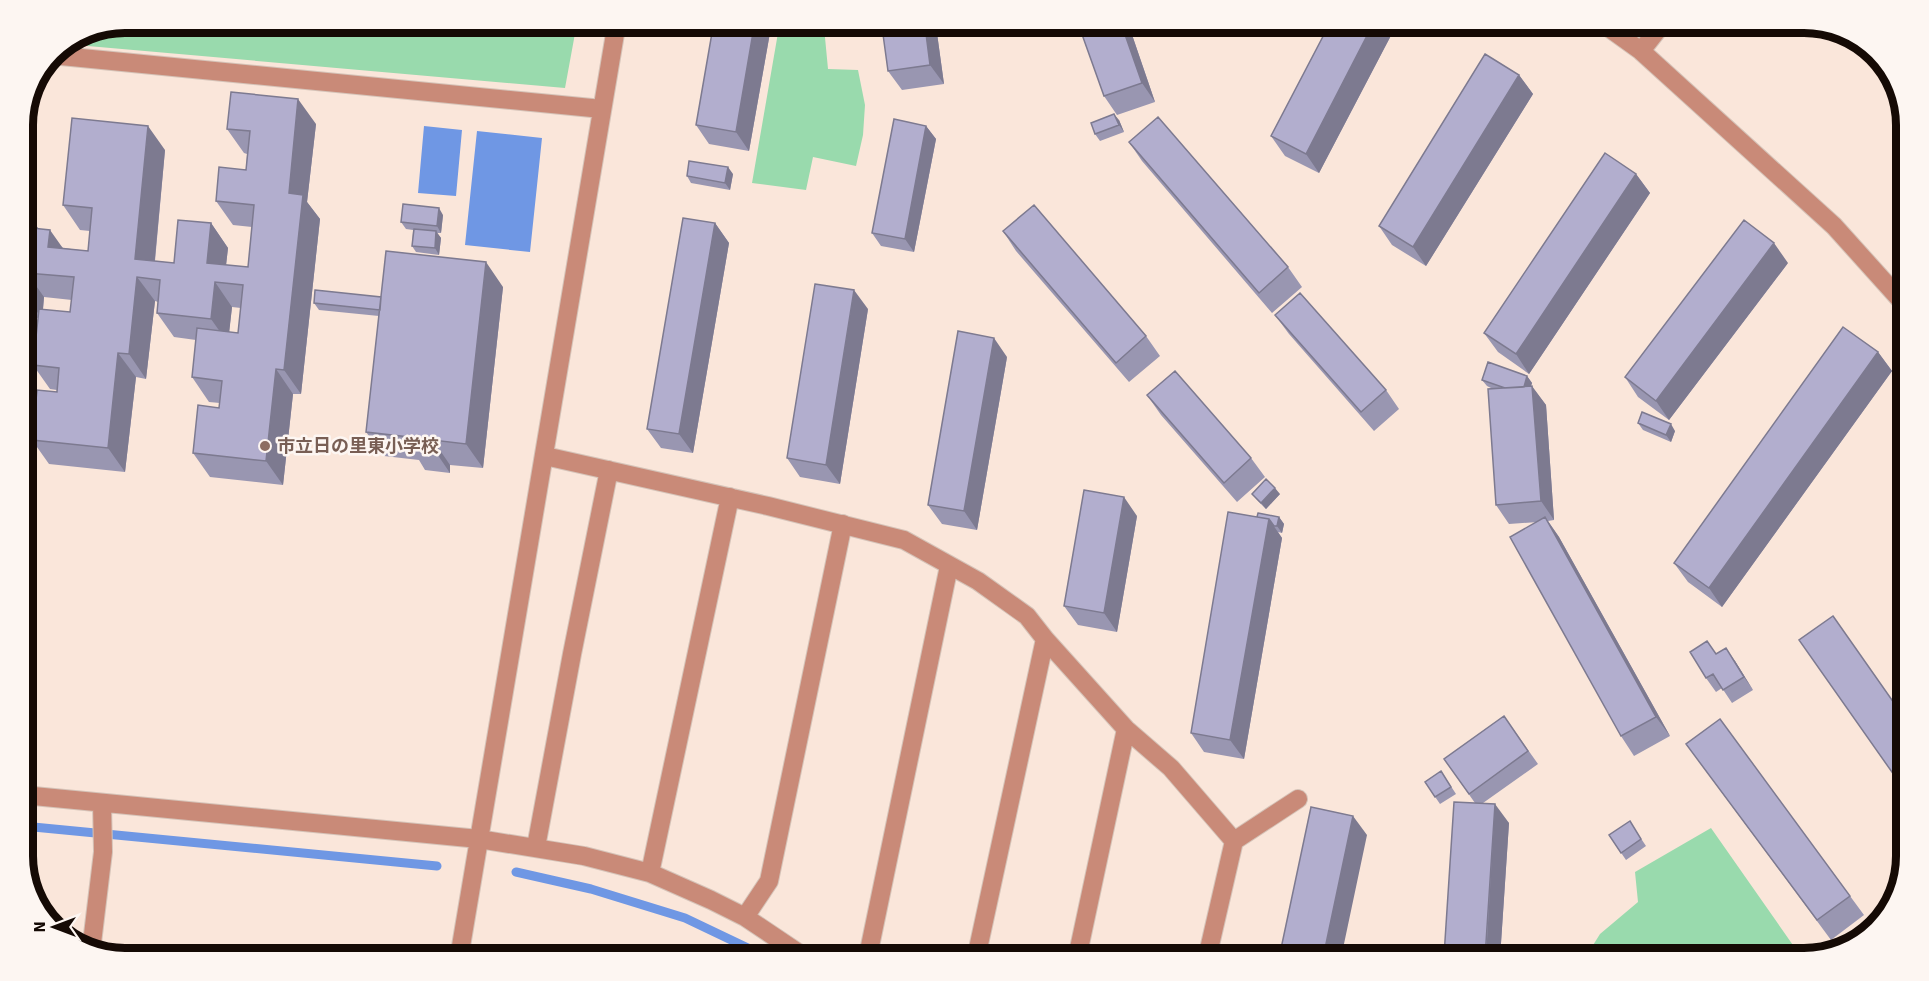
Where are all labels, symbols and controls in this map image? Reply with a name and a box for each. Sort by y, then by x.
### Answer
place label: 市立日の里東小学校 [277,435,439,457]
marker: 市立日の里東小学校 [258,439,272,453]
north arrow [24,897,84,957]
text: N [30,921,50,933]

